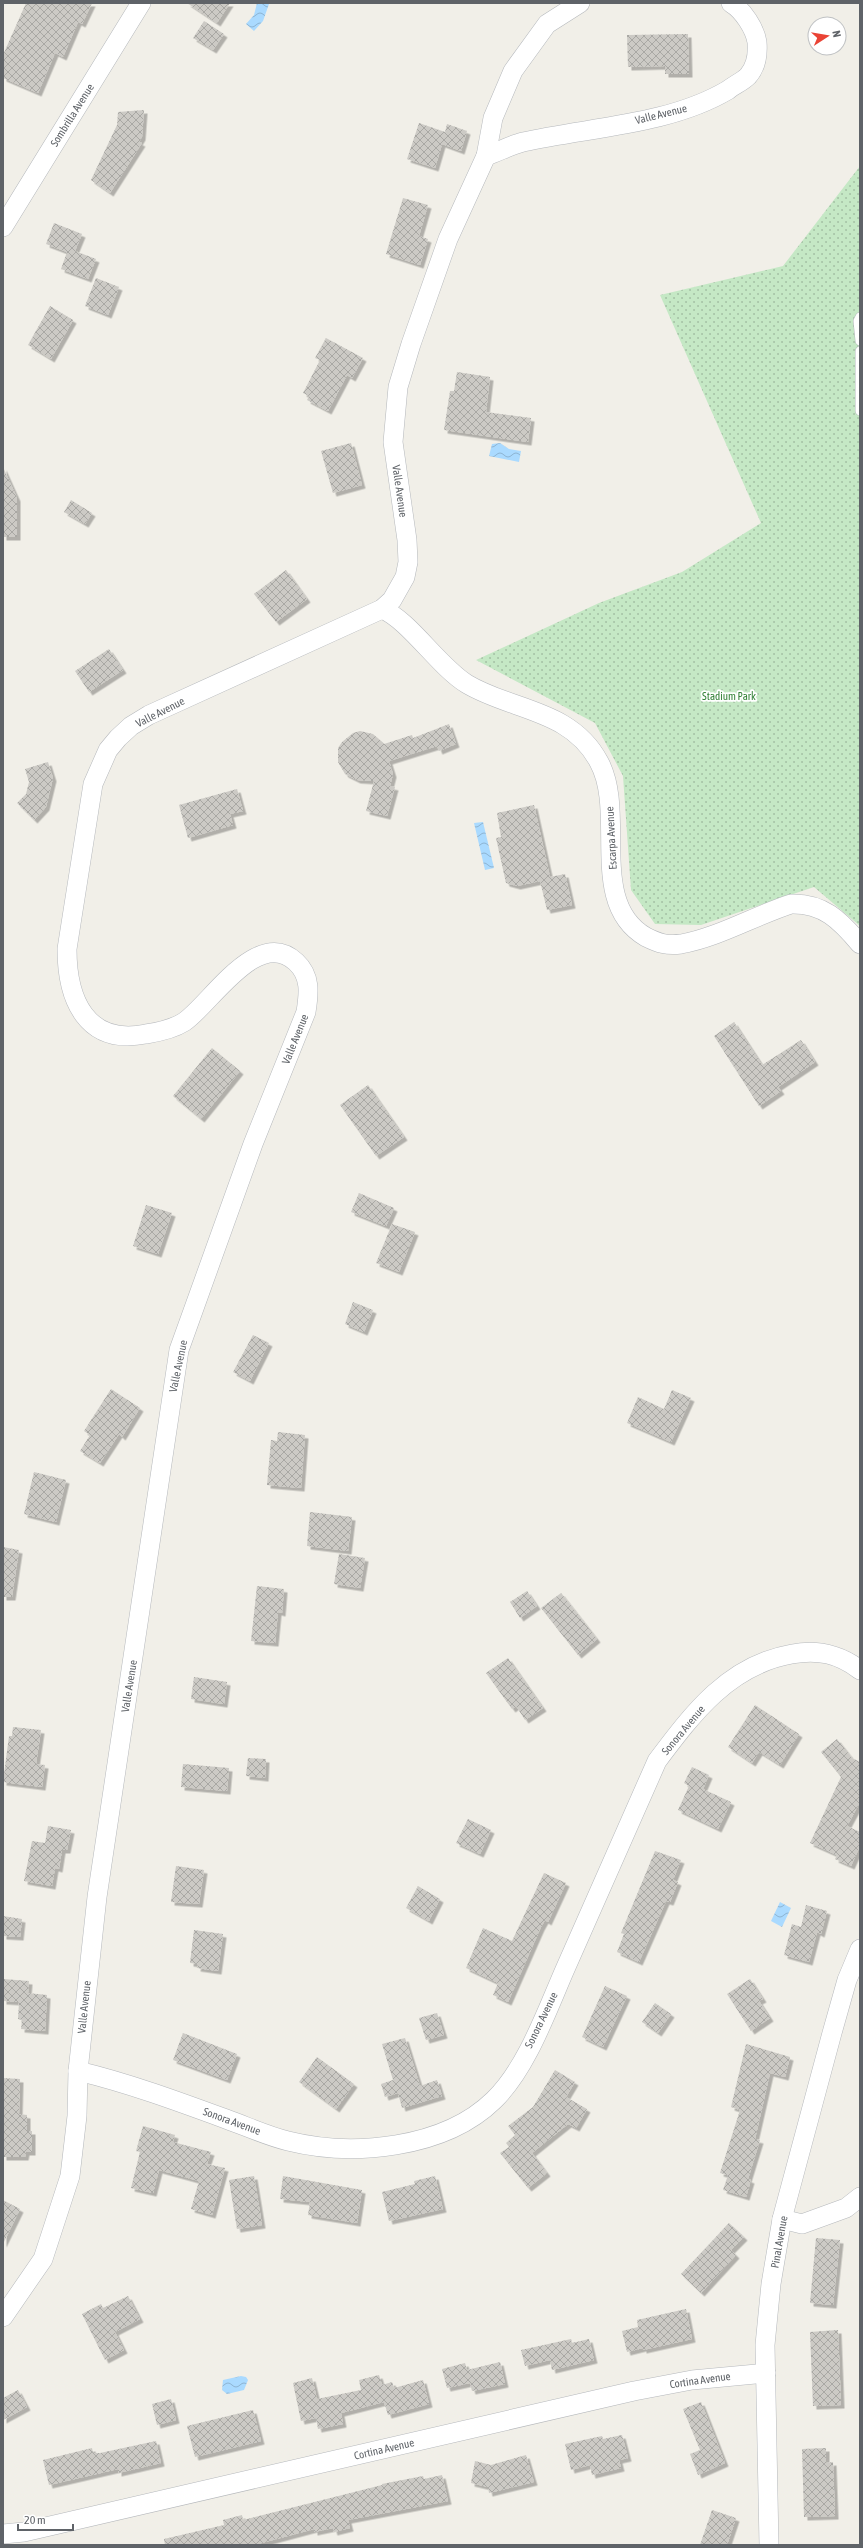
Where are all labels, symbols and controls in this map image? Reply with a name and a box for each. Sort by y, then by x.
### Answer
north arrow [807,16,847,56]
text: N [830,29,843,38]
street label: Sombrilla Avenue [48,81,96,149]
street label: Valle Avenue [634,102,688,126]
street label: Valle Avenue [390,464,410,518]
park label: Stadium Park [702,690,756,702]
street label: Valle Avenue [134,695,186,729]
street label: Escarpa Avenue [603,806,619,870]
street label: Valle Avenue [280,1012,310,1066]
street label: Valle Avenue [167,1339,189,1393]
street label: Valle Avenue [119,1659,139,1713]
street label: Sonora Avenue [659,1703,707,1757]
street label: Valle Avenue [75,1980,93,2034]
street label: Sonora Avenue [522,1990,560,2050]
street label: Sonora Avenue [202,2105,262,2137]
street label: Pinal Avenue [768,2215,790,2269]
street label: Cortina Avenue [669,2370,731,2390]
street label: Cortina Avenue [353,2436,415,2462]
scale bar [18,2506,73,2532]
text: 20 m [24,2513,46,2527]

